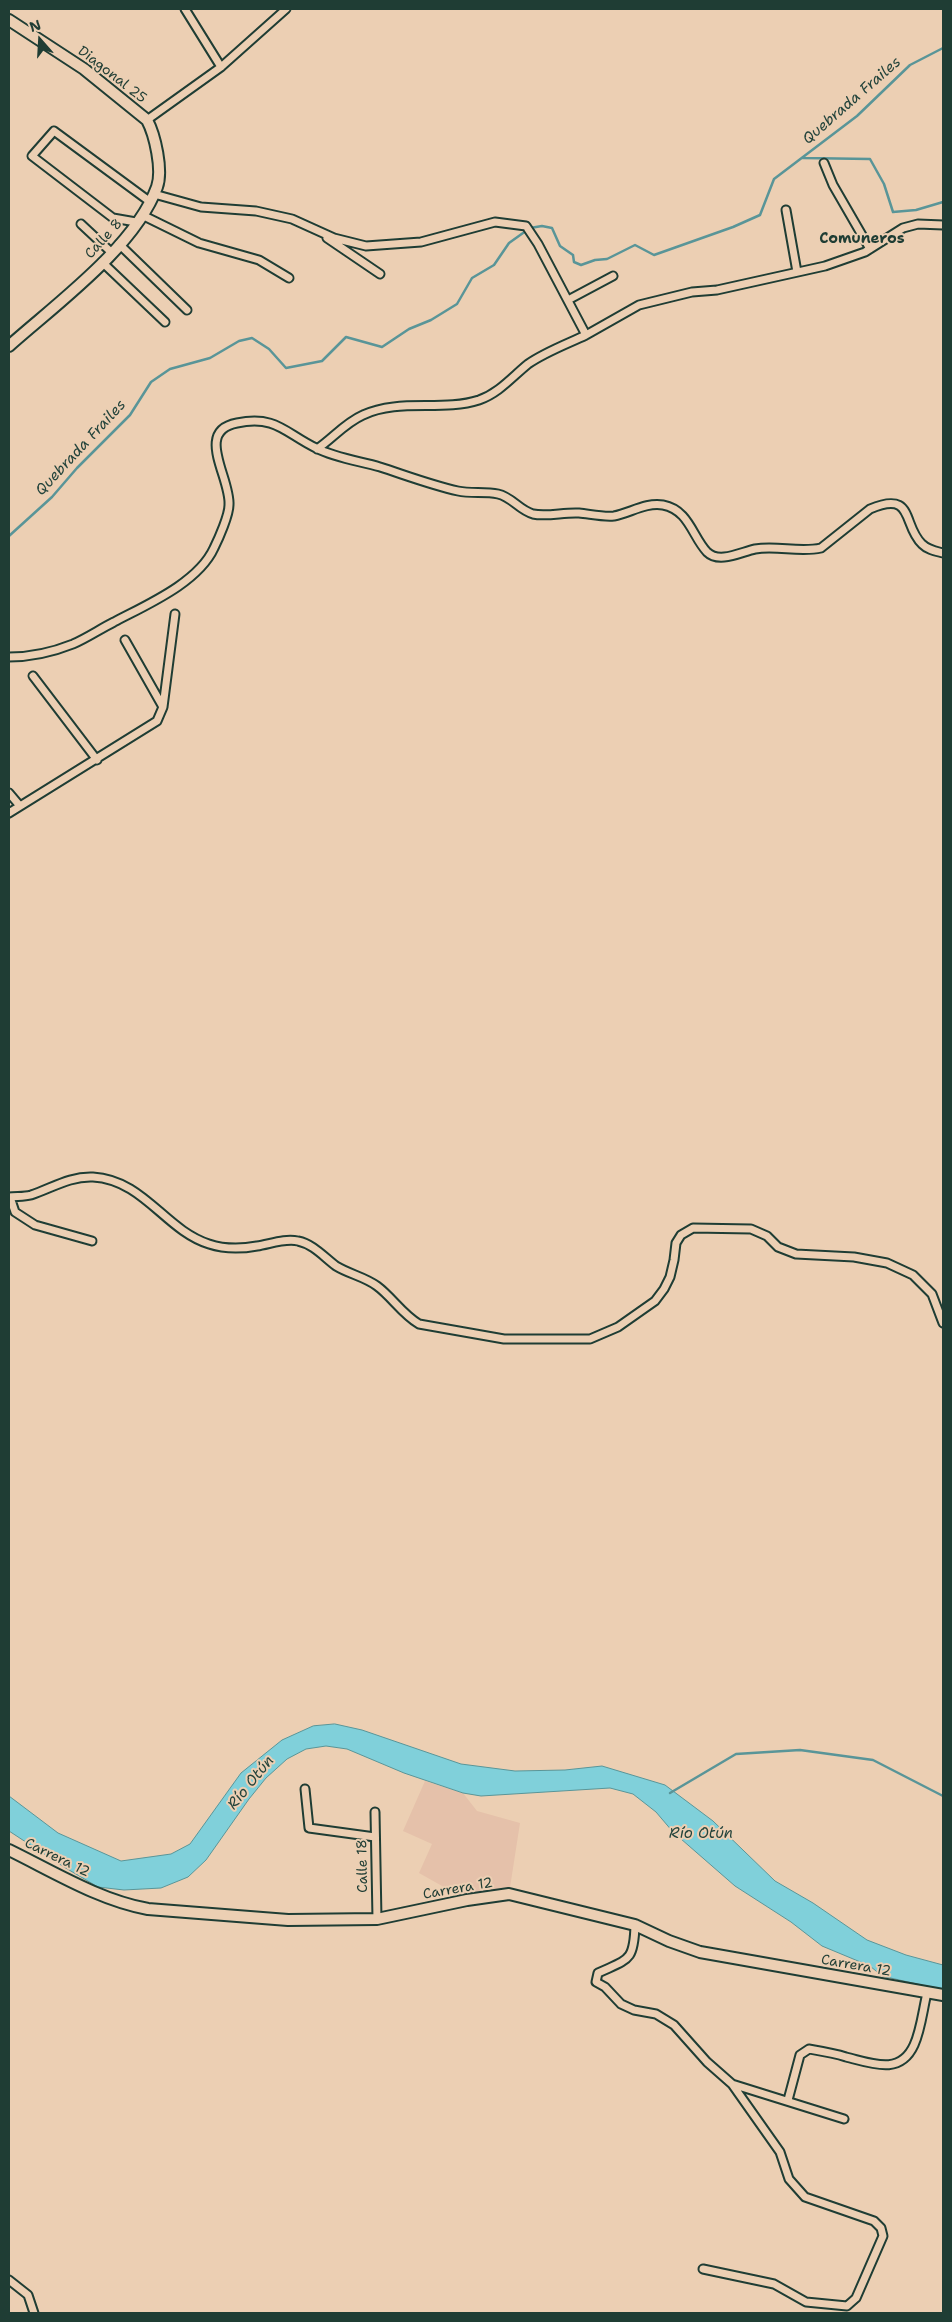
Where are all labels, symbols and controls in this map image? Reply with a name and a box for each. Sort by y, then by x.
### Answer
north arrow [15,15,65,65]
text: N [27,16,43,36]
street label: Diagonal 25 [74,43,150,107]
water label: Quebrada Frailes [799,53,905,149]
street label: Calle 8 [82,216,126,262]
district label: Comuneros [819,230,905,248]
water label: Quebrada Frailes [32,396,130,500]
water label: Río Otún [224,1752,278,1814]
water label: Río Otún [669,1825,733,1843]
street label: Carrera 12 [22,1835,92,1881]
street label: Calle 18 [354,1839,372,1893]
street label: Carrera 12 [422,1875,494,1903]
street label: Carrera 12 [820,1952,892,1980]

